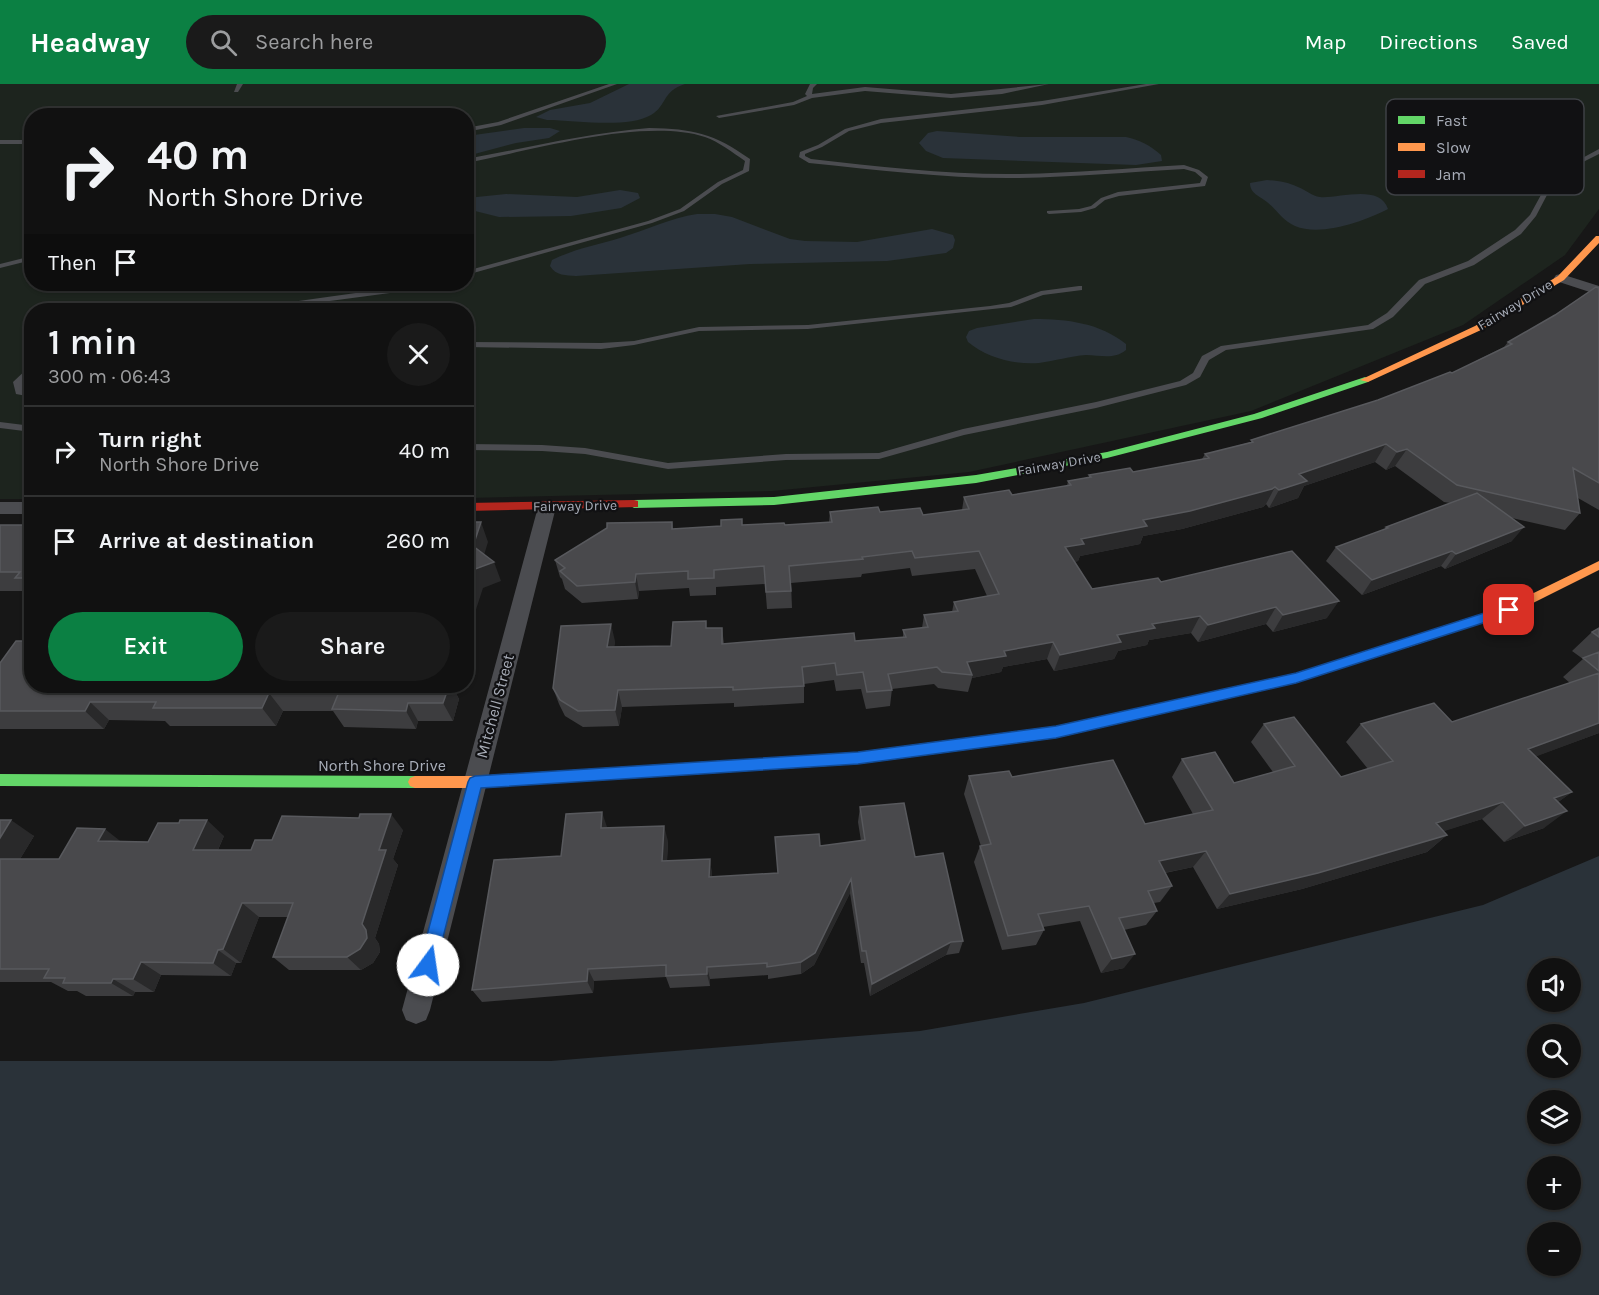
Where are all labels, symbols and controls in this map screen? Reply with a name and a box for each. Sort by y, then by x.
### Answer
search box [186,15,606,69]
text: Headway [30,26,150,59]
icon: search [207,26,240,59]
text: Search here [255,29,373,55]
text: Map [1305,30,1346,54]
text: Directions [1379,30,1478,54]
text: Saved [1511,30,1569,54]
legend [1386,99,1584,195]
text: Fast [1436,111,1467,130]
text: 40 m [147,130,249,180]
icon: right [48,132,126,210]
text: Slow [1436,138,1471,157]
text: Jam [1436,165,1466,184]
text: North Shore Drive [147,181,363,213]
icon: arrive [109,246,142,279]
text: Then [48,250,97,276]
street label: Fairway Drive [1474,276,1556,334]
text: 1 min [48,321,137,363]
button: close [387,323,450,386]
text: 300 m · 06:43 [48,365,171,388]
text: Turn right [99,427,202,453]
icon: right [48,435,81,468]
text: 40 m [399,438,450,464]
street label: Fairway Drive [1016,448,1102,480]
text: North Shore Drive [99,453,259,476]
street label: Fairway Drive [533,497,617,515]
icon: arrive [48,525,81,558]
text: Arrive at destination [99,528,314,554]
text: 260 m [386,528,450,554]
pin [1483,584,1534,635]
icon: arrive [1492,593,1525,626]
button: Exit [48,612,243,681]
button: Share [255,612,450,681]
street label: Mitchell Street [472,652,518,760]
street label: North Shore Drive [318,756,446,775]
position arrow [396,933,460,997]
map controls [1527,958,1581,1276]
button: sound [1527,958,1581,1012]
button: search [1527,1024,1581,1078]
button: layers [1527,1090,1581,1144]
button: + [1527,1156,1581,1210]
button: − [1527,1222,1581,1276]

